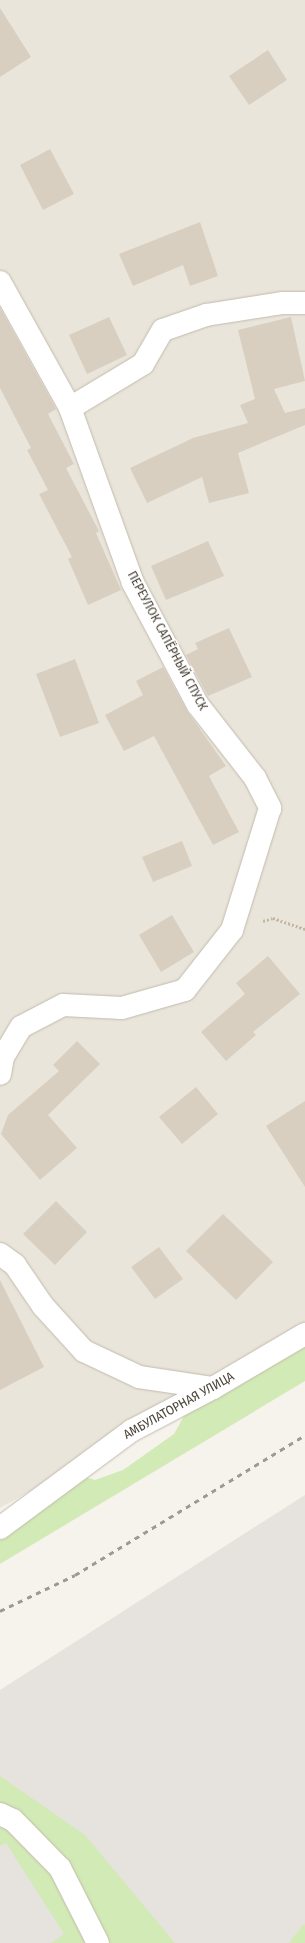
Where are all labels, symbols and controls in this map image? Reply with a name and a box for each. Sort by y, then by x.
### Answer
street label: ПЕРЕУЛОК САПЁРНЫЙ СПУСК [124,569,210,713]
street label: АМБУЛАТОРНАЯ УЛИЦА [121,1369,237,1443]

